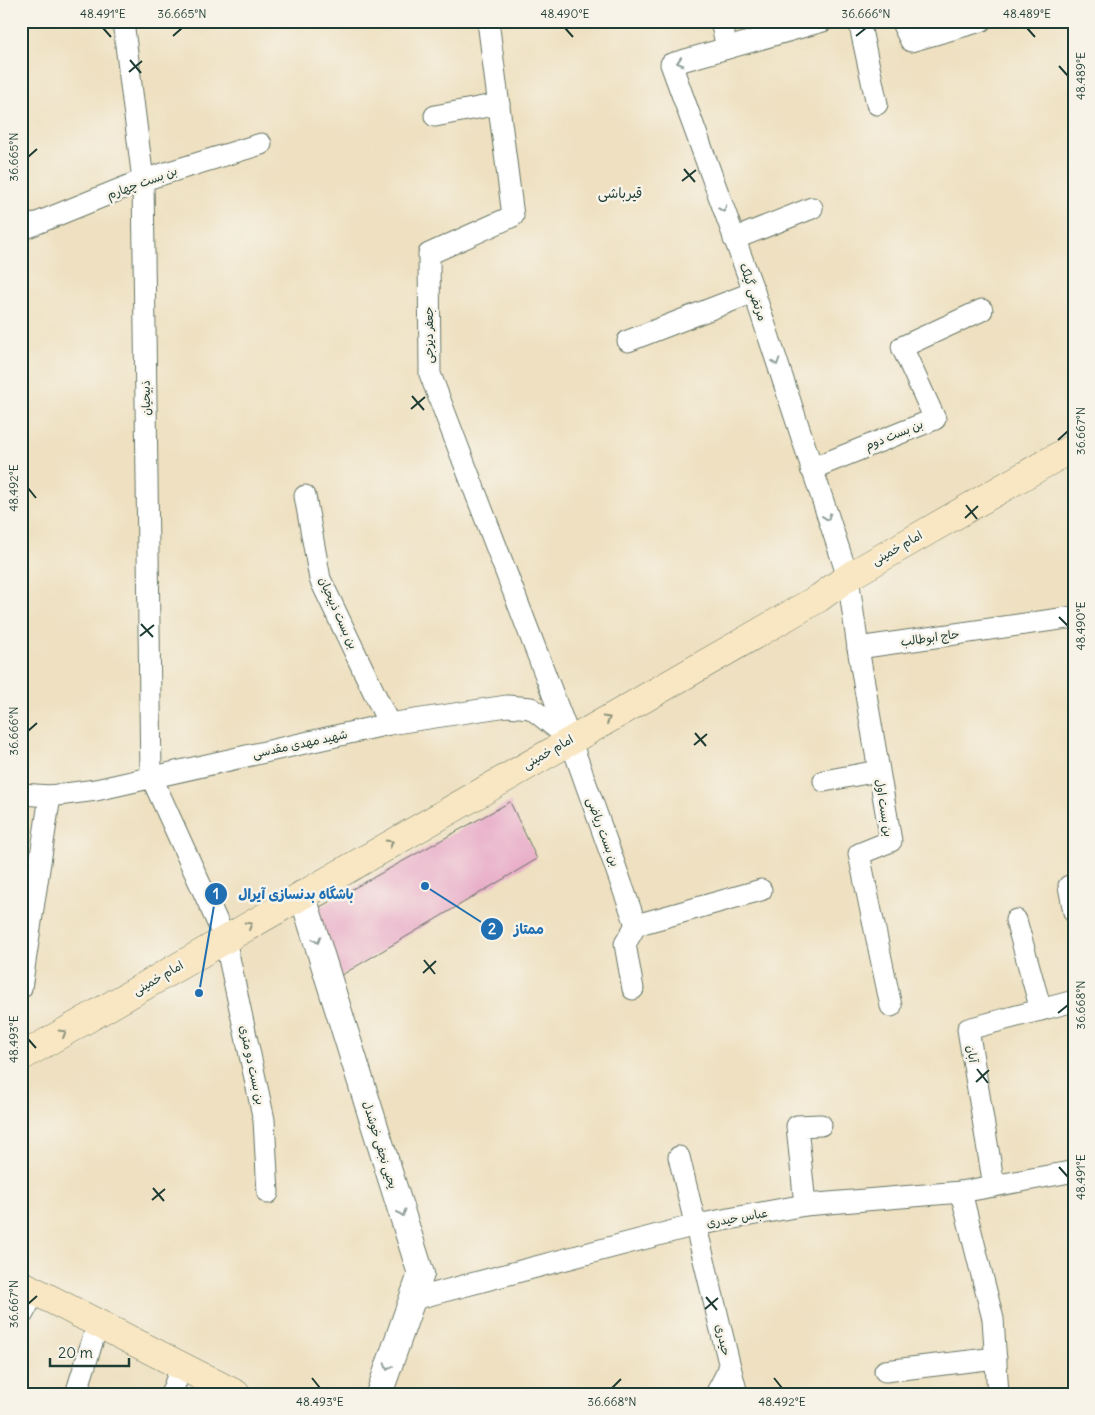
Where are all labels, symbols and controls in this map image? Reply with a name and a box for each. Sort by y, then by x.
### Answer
text: 48.491°E [80,6,126,21]
text: 36.665°N [157,6,207,21]
text: 48.490°E [541,6,589,21]
text: 36.666°N [841,6,891,21]
text: 48.489°E [1003,6,1051,21]
text: 48.489°E [1073,52,1088,100]
one-way arrow [676,56,685,66]
text: 36.665°N [6,132,21,182]
street label: بن بست چهارم [105,163,180,204]
district label: قیرباشی [598,184,642,202]
one-way arrow [717,204,727,213]
street label: مرتضی گیلک [736,261,770,323]
street label: جعفر دیزجی [421,306,437,364]
one-way arrow [771,358,781,366]
street label: ذبیحیان [138,380,154,416]
text: 36.667°N [1073,407,1088,455]
street label: بن بست دوم [863,416,926,455]
text: 48.492°E [6,464,21,512]
one-way arrow [821,512,831,520]
street label: امام خمینی [869,527,926,570]
street label: بن بست ذبیحیان [315,574,361,652]
text: 48.490°E [1073,602,1088,650]
street label: حاج ابوطالب [899,626,961,651]
text: 36.666°N [6,706,21,756]
one-way arrow [601,715,610,725]
street label: شهید مهدی مقدسی [251,726,349,762]
street label: امام خمینی [520,731,577,774]
street label: بن بست اول [872,778,896,838]
street label: بن بست ریاضی [583,795,623,869]
one-way arrow [385,840,394,850]
callout: باشگاه بدنسازی آیرال [203,879,364,908]
text: 1 [213,884,219,903]
text: باشگاه بدنسازی آیرال [238,885,354,903]
callout: ممتاز [479,915,554,944]
text: 2 [488,919,496,938]
text: ممتاز [512,920,544,938]
one-way arrow [244,921,253,931]
one-way arrow [311,936,321,944]
street label: امام خمینی [130,957,187,1000]
text: 36.668°N [1073,980,1088,1030]
text: 48.493°E [6,1015,21,1063]
street label: بن بست دو متری [236,1024,268,1106]
one-way arrow [58,1029,67,1039]
street label: آبان [963,1044,981,1065]
street label: یحیی نجفی خوشدل [359,1099,401,1191]
text: 48.491°E [1073,1154,1088,1200]
street label: عباس حیدری [705,1205,769,1231]
one-way arrow [396,1208,406,1216]
text: 36.667°N [6,1280,21,1328]
street label: حیدری [713,1323,734,1357]
scale bar [50,1335,129,1367]
text: 20 m [58,1343,93,1362]
one-way arrow [383,1362,393,1370]
text: 48.493°E [296,1394,344,1409]
text: 36.668°N [587,1394,637,1409]
text: 48.492°E [758,1394,806,1409]

